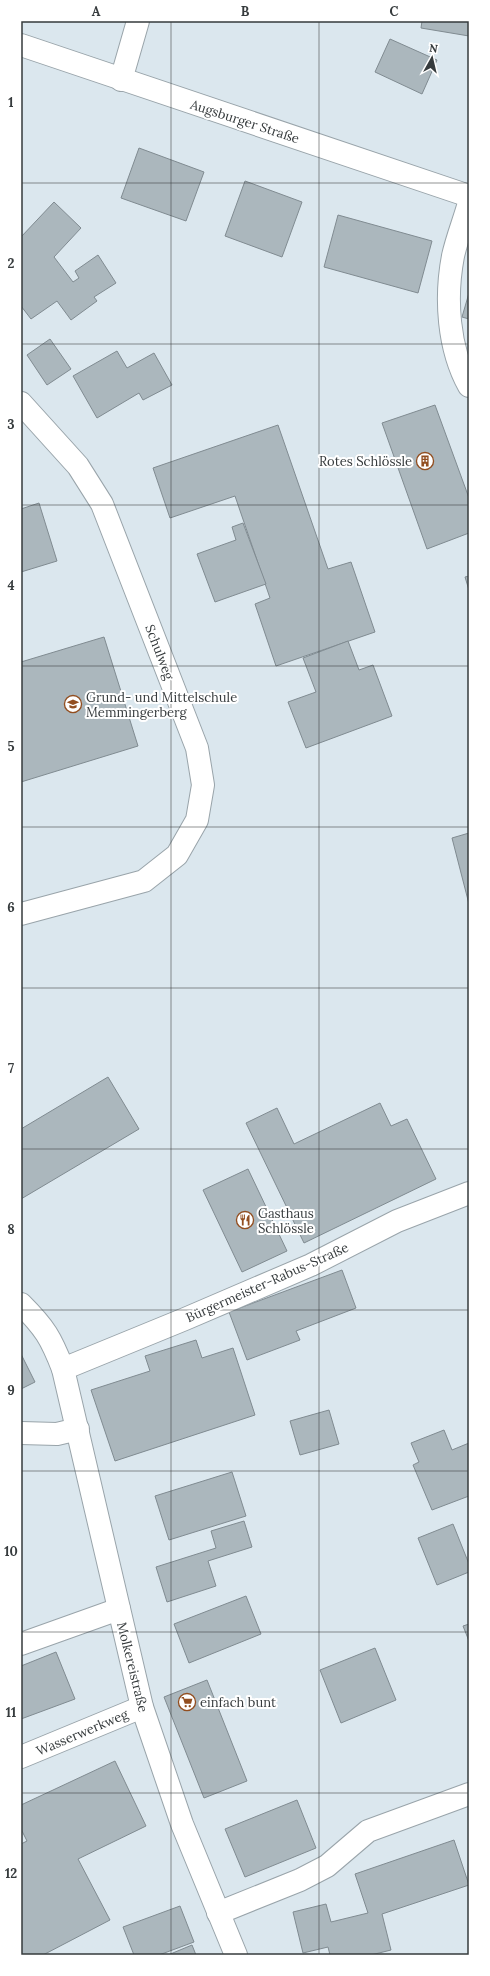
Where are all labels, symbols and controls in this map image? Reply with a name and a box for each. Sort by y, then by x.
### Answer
text: A [92,3,101,20]
text: B [241,3,250,20]
text: C [390,3,399,20]
north arrow [412,38,452,78]
text: N [428,41,439,56]
text: 1 [8,94,14,111]
street label: Augsburger Straße [187,96,302,147]
text: 2 [8,255,15,272]
text: 3 [7,416,15,433]
building icon: Rotes Schlössle [415,451,435,471]
place label: Rotes Schlössle [319,453,412,470]
text: 4 [7,577,15,594]
street label: Schulweg [141,622,178,683]
place label: Grund- und Mittelschule Memmingerberg [86,689,237,721]
school or university icon: Grund- und Mittelschule Memmingerberg [63,694,83,714]
text: 5 [7,738,15,755]
text: 6 [7,899,15,916]
text: 7 [8,1060,14,1077]
place label: Gasthaus Schlössle [258,1205,314,1237]
restaurant icon: Gasthaus Schlössle [235,1210,255,1230]
text: 8 [7,1221,15,1238]
street label: Bürgermeister-Rabus-Straße [183,1239,351,1326]
text: 9 [7,1382,15,1399]
text: 10 [4,1543,18,1560]
street label: Molkereistraße [113,1620,152,1714]
supermarket icon: einfach bunt [177,1692,197,1712]
place label: einfach bunt [200,1694,276,1711]
text: 11 [6,1704,16,1721]
street label: Wasserwerkweg [34,1705,132,1759]
text: 12 [5,1865,17,1882]

